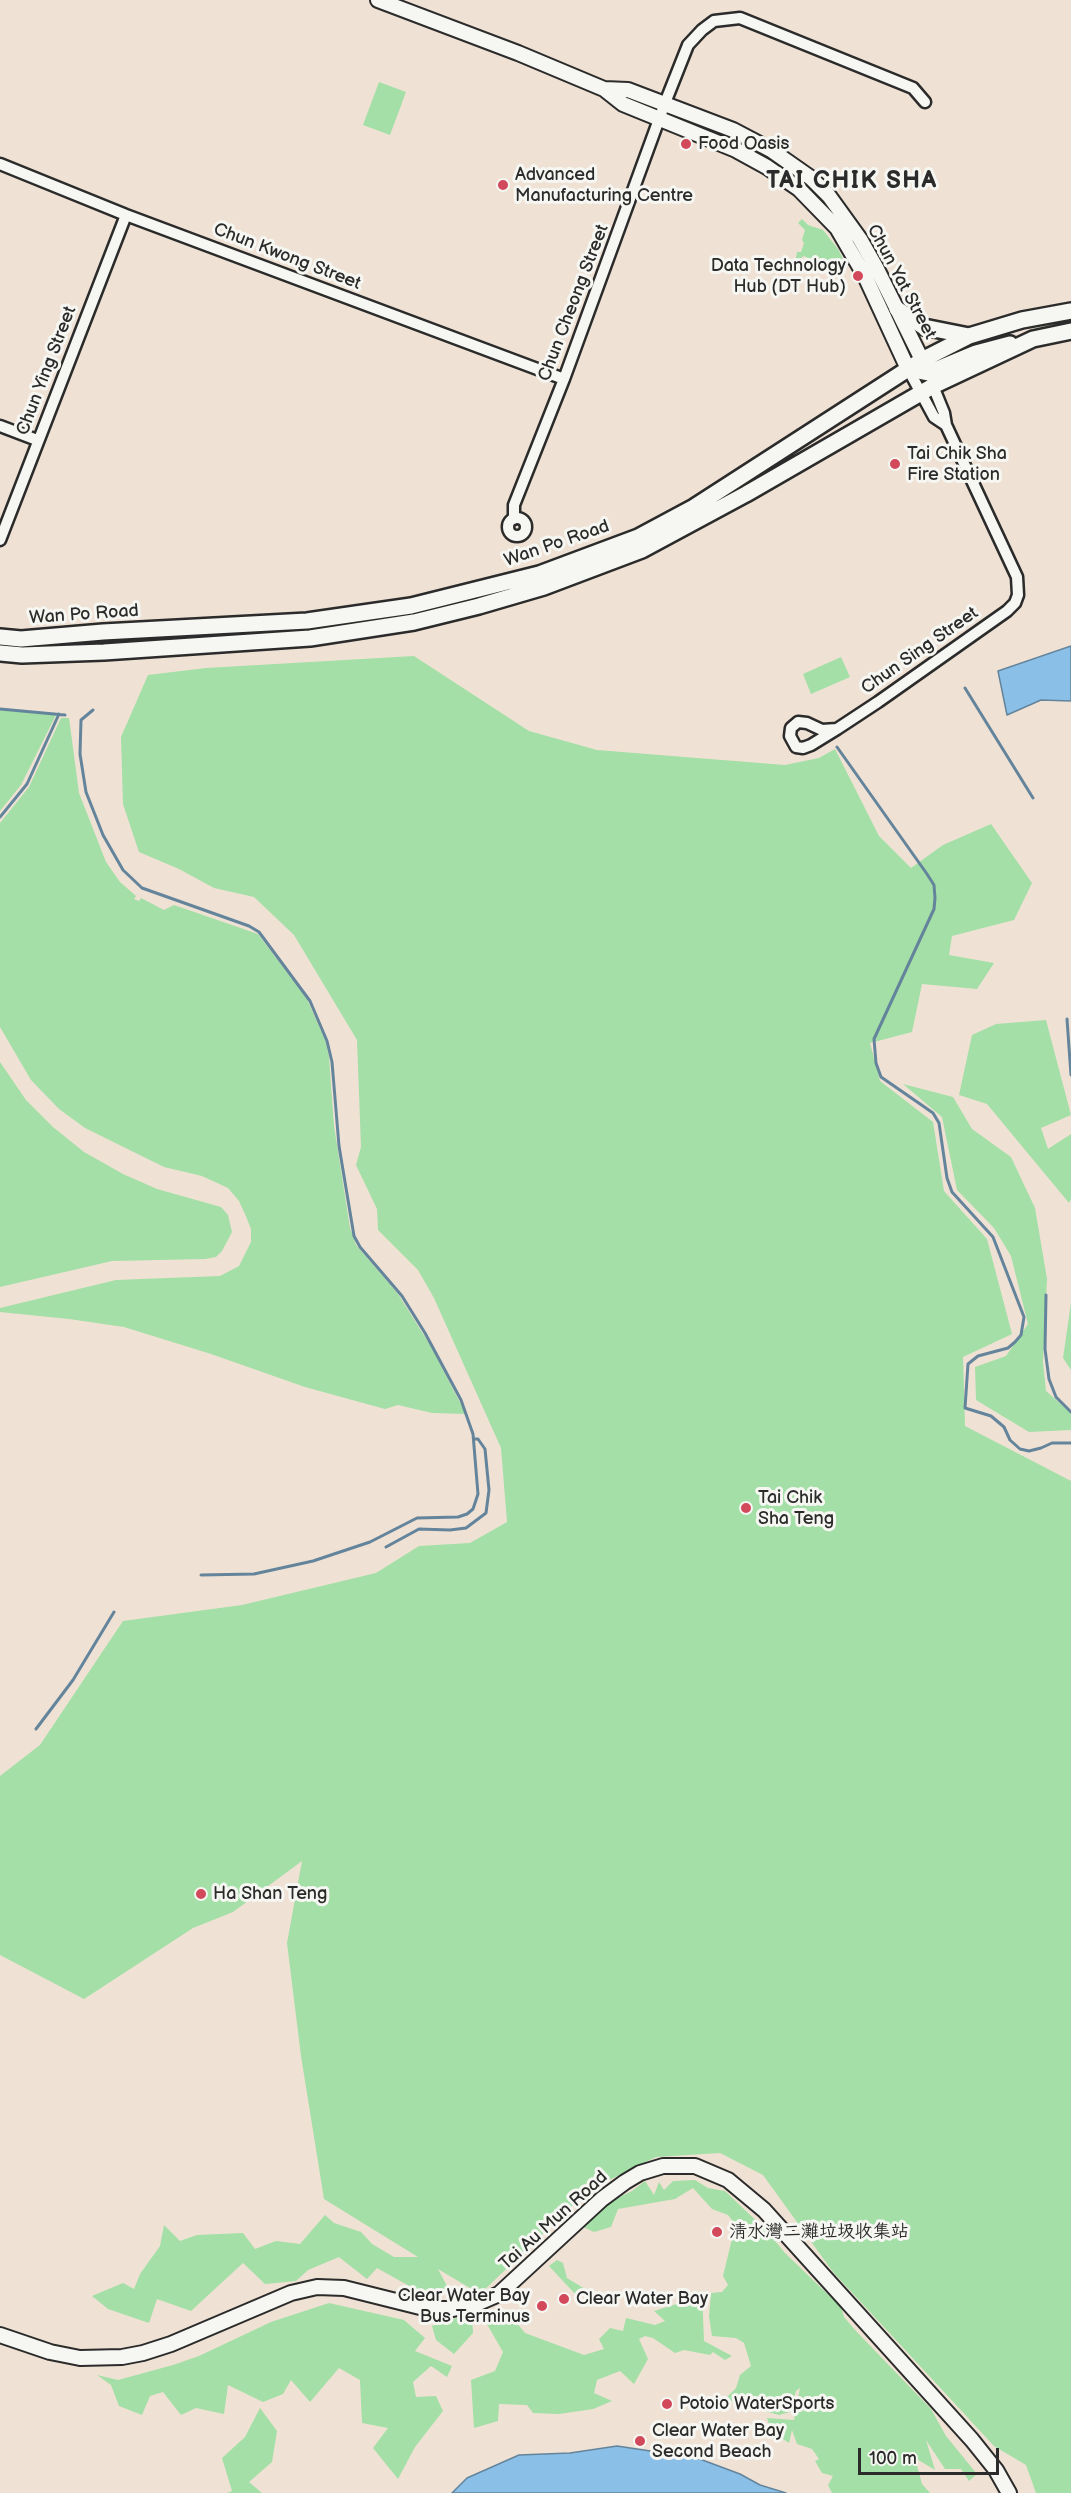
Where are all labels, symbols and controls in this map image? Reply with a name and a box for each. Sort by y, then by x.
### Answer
place label: Food Oasis [698,133,789,155]
marker: Food Oasis [679,137,693,151]
place label: Advanced Manufacturing Centre [515,164,693,207]
district label: TAI CHIK SHA [766,168,938,196]
marker: Advanced Manufacturing Centre [496,178,510,192]
street label: Chun Kwong Street [210,219,364,295]
street label: Chun Yat Street [862,221,940,343]
street label: Chun Cheong Street [534,222,614,384]
place label: Data Technology Hub (DT Hub) [711,255,846,298]
marker: Data Technology Hub (DT Hub) [851,269,865,283]
street label: Chun Ying Street [12,303,82,439]
place label: Tai Chik Sha Fire Station [907,443,1007,486]
marker: Tai Chik Sha Fire Station [888,457,902,471]
street label: Wan Po Road [502,516,612,572]
street label: Wan Po Road [28,600,140,630]
street label: Chun Sing Street [857,603,983,699]
place label: Tai Chik Sha Teng [758,1487,834,1530]
marker: Tai Chik Sha Teng [739,1501,753,1515]
place label: Ha Shan Teng [213,1883,327,1905]
marker: Ha Shan Teng [194,1887,208,1901]
street label: Tai Au Mun Road [496,2167,612,2275]
place label: 清水灣二灘垃圾收集站 [729,2221,909,2243]
marker: 清水灣二灘垃圾收集站 [710,2225,724,2239]
place label: Clear Water Bay Bus Terminus [398,2285,530,2328]
place label: Clear Water Bay [576,2288,708,2310]
marker: Clear Water Bay [557,2292,571,2306]
marker: Clear Water Bay Bus Terminus [535,2299,549,2313]
place label: Potoio WaterSports [679,2393,834,2415]
marker: Potoio WaterSports [660,2397,674,2411]
place label: Clear Water Bay Second Beach [652,2420,784,2462]
marker: Clear Water Bay Second Beach [633,2434,647,2448]
scale bar [861,2436,1002,2474]
text: 100 m [869,2448,917,2469]

